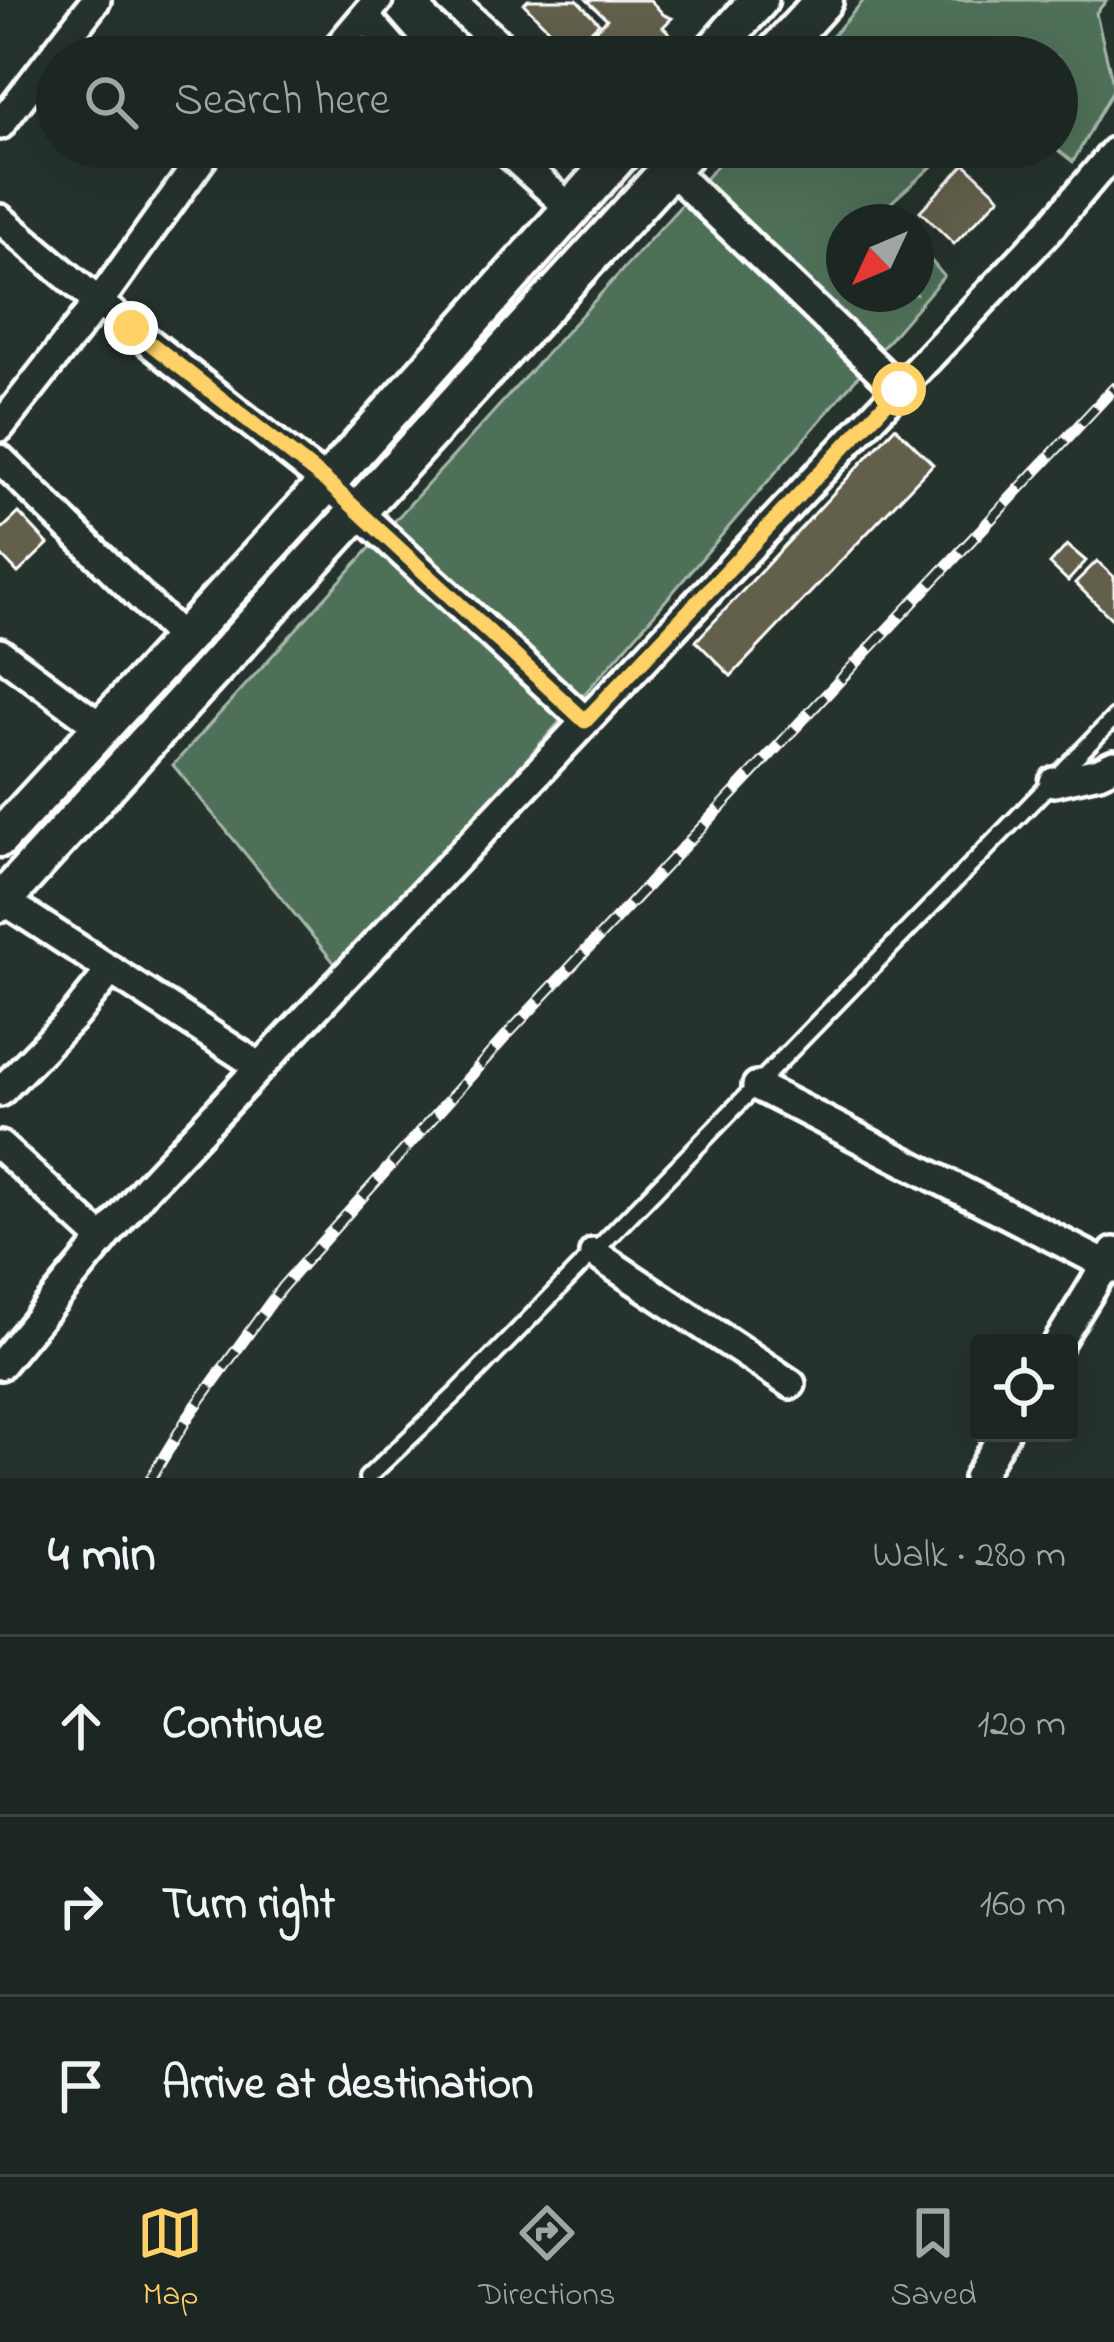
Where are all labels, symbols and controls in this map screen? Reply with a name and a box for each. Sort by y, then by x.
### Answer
search box [36,36,1078,168]
icon: search [78,69,144,135]
text: Search here [174,69,390,135]
north arrow [826,204,934,312]
route end [104,301,158,355]
route start [872,362,926,416]
map controls [970,1334,1078,1442]
button: locate [970,1334,1078,1442]
text: 4 min [48,1519,156,1594]
text: Walk · 280 m [872,1528,1066,1585]
icon: ahead [48,1693,114,1759]
text: Continue [162,1693,323,1759]
text: 120 m [977,1697,1066,1754]
icon: right [48,1873,114,1939]
text: Turn right [162,1873,335,1939]
text: 160 m [980,1877,1066,1934]
icon: arrive [48,2053,114,2119]
text: Arrive at destination [162,2053,533,2119]
tab: Map [137,2200,203,2320]
tab: Directions [478,2200,616,2320]
tab: Saved [890,2200,977,2320]

